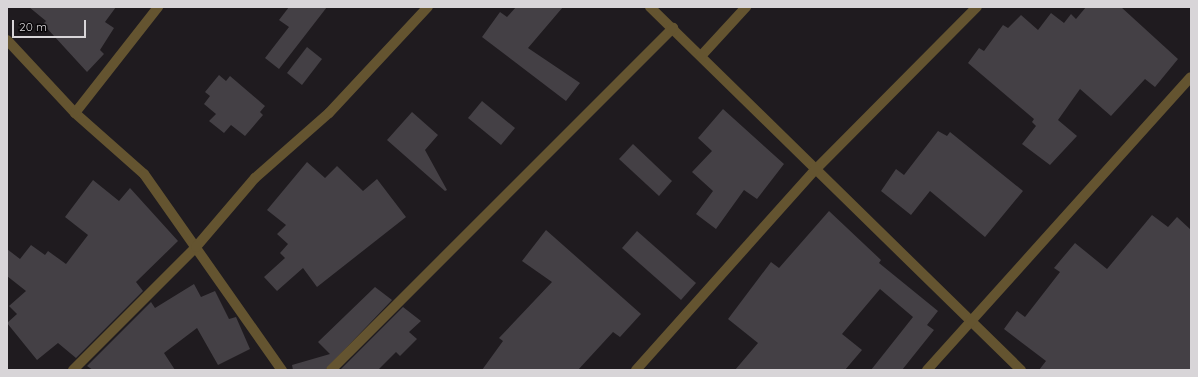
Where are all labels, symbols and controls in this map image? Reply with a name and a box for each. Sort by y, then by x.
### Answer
scale bar [14,12,88,38]
text: 20 m [19,19,47,34]

